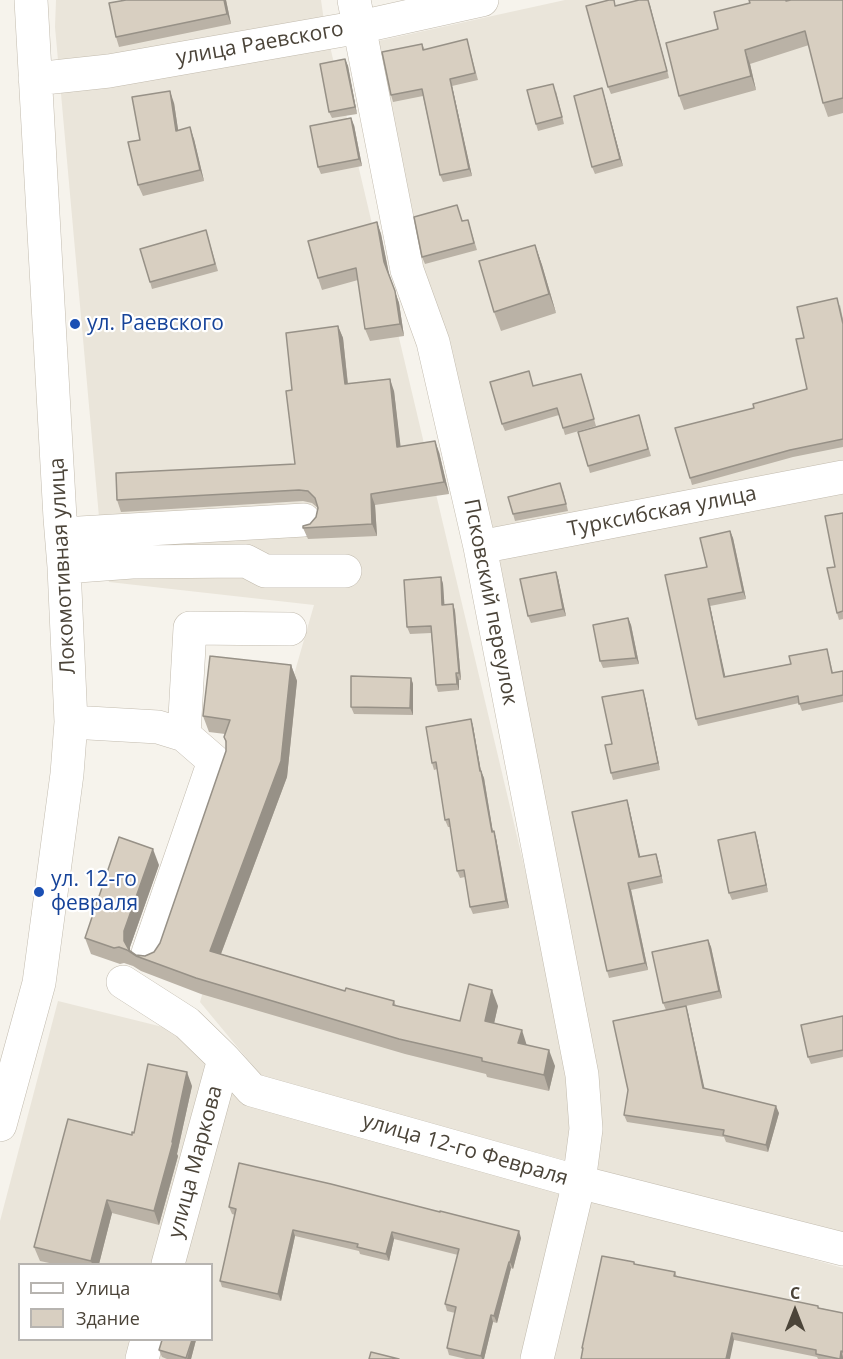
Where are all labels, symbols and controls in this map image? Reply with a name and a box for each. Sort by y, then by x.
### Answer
street label: улица Раевского [174,17,346,71]
place label: ул. Раевского [87,311,224,337]
marker: ул. Раевского [68,317,82,331]
street label: Локомотивная улица [45,457,81,675]
street label: Турксибская улица [565,481,759,543]
street label: Псковский переулок [458,497,522,707]
place label: ул. 12-го февраля [51,867,138,917]
marker: ул. 12-го февраля [32,885,46,899]
street label: улица Маркова [164,1083,228,1241]
street label: улица 12-го Февраля [359,1109,571,1191]
legend [18,1263,213,1341]
text: Улица [76,1276,130,1300]
north arrow [765,1281,825,1341]
text: С [790,1282,800,1304]
text: Здание [76,1306,140,1330]

